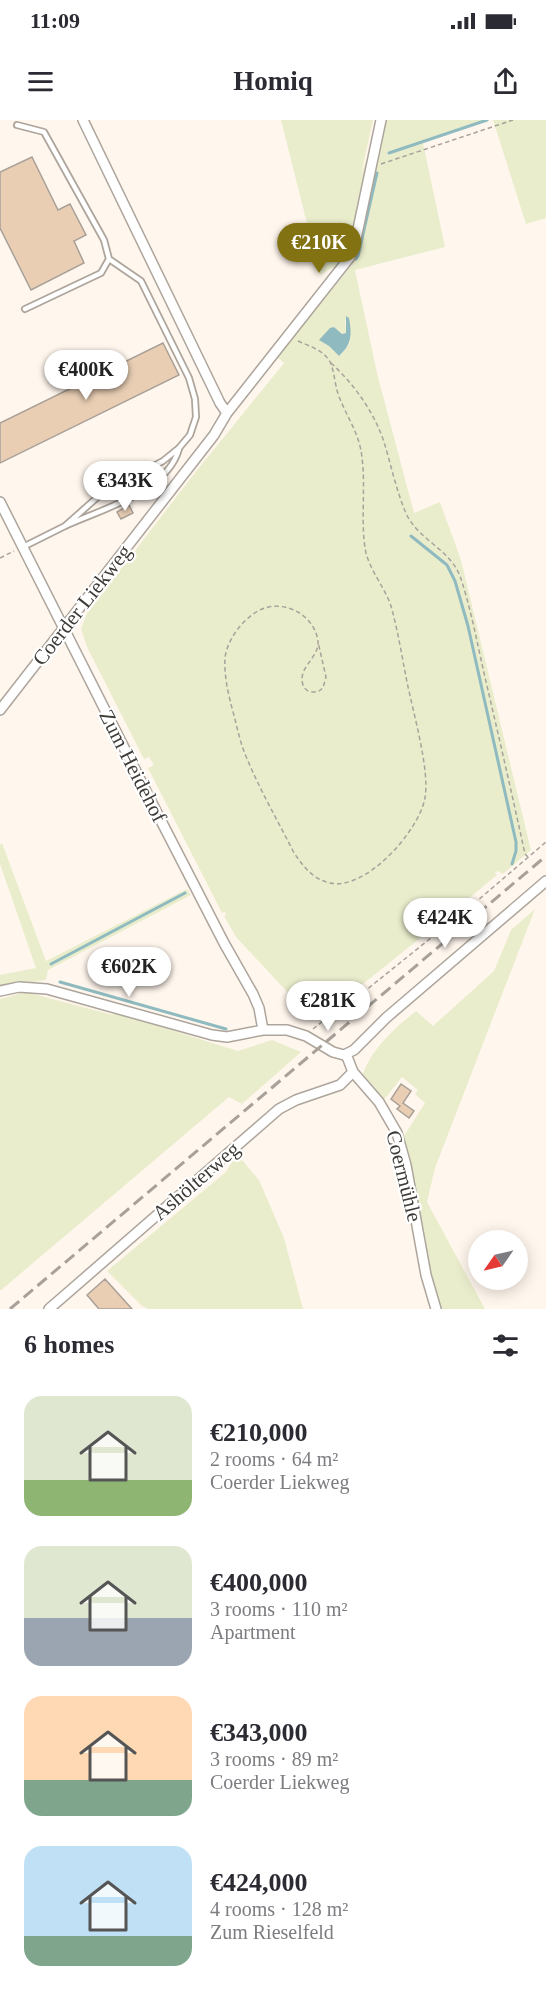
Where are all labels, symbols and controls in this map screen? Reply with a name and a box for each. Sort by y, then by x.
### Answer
text: 11:09 [30,8,80,33]
icon: menu [24,65,57,98]
icon: share [489,65,522,98]
text: Homiq [233,66,313,96]
pin: €210K [277,223,361,274]
text: €210K [291,231,347,253]
pin: €400K [44,350,128,401]
text: €400K [58,358,114,380]
pin: €343K [83,461,167,512]
text: €343K [97,469,153,491]
street label: Coerder Liekweg [27,540,137,670]
street label: Zum Heidehof [94,706,172,826]
pin: €424K [403,898,487,949]
text: €424K [417,906,473,928]
pin: €602K [87,947,171,998]
text: €602K [101,955,157,977]
pin: €281K [286,981,370,1032]
text: €281K [300,989,356,1011]
street label: Coermühle [381,1128,427,1224]
street label: Ashölterweg [148,1136,245,1225]
north arrow [468,1230,528,1290]
map controls [468,1230,528,1290]
icon: filters [489,1329,522,1362]
text: 6 homes [24,1330,114,1359]
text: €210,000 [210,1418,308,1447]
icon: home [72,1420,144,1492]
text: 2 rooms · 64 m² [210,1448,338,1470]
text: Coerder Liekweg [210,1471,349,1493]
text: €400,000 [210,1568,308,1597]
icon: home [72,1570,144,1642]
text: 3 rooms · 110 m² [210,1598,347,1620]
text: Apartment [210,1621,296,1643]
text: €343,000 [210,1718,308,1747]
icon: home [72,1720,144,1792]
text: 3 rooms · 89 m² [210,1748,338,1770]
text: Coerder Liekweg [210,1771,349,1793]
text: €424,000 [210,1868,308,1897]
icon: home [72,1870,144,1942]
text: 4 rooms · 128 m² [210,1898,348,1920]
text: Zum Rieselfeld [210,1921,334,1943]

